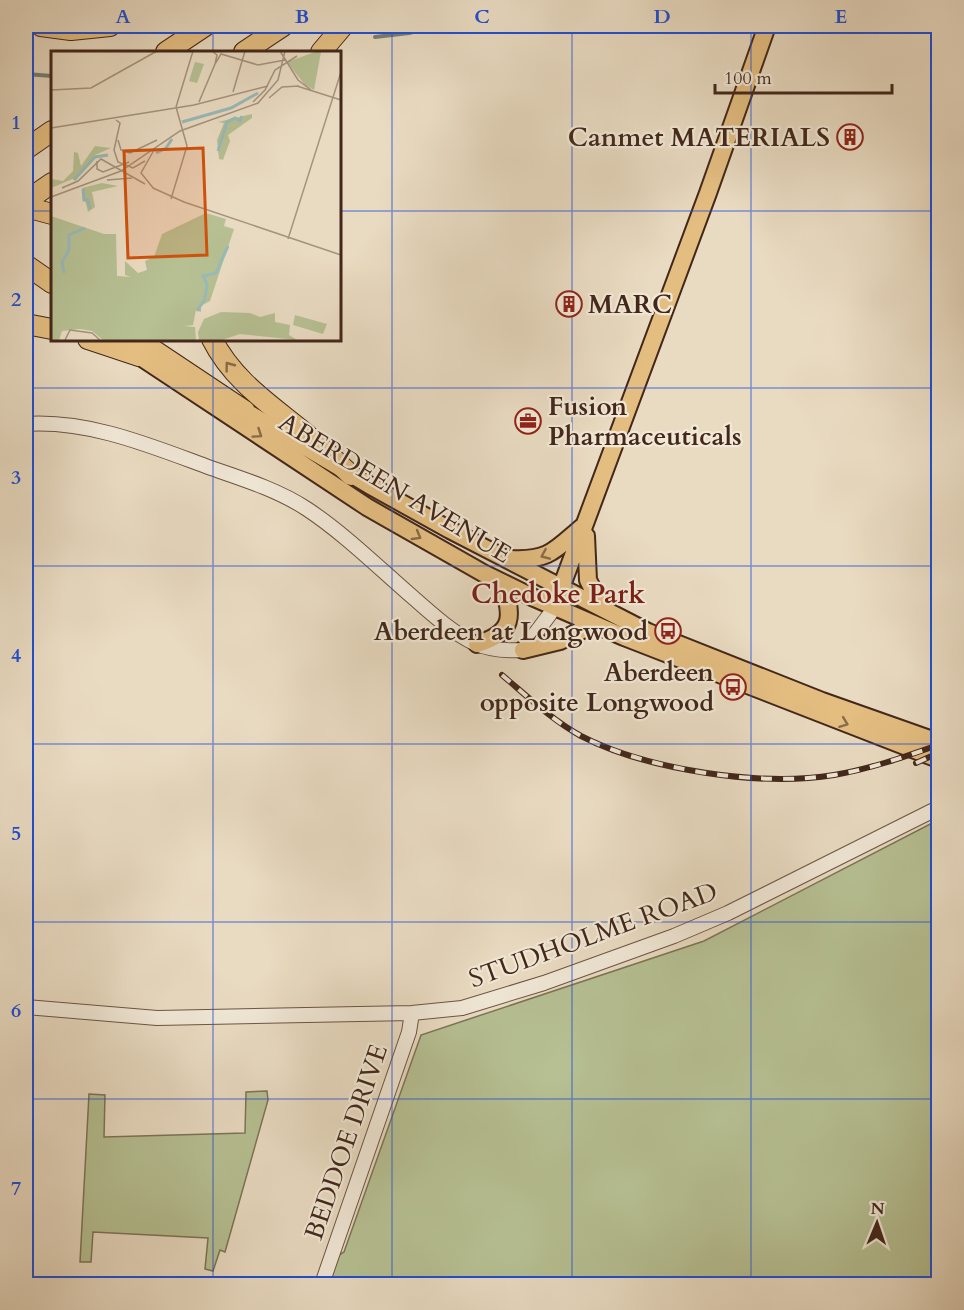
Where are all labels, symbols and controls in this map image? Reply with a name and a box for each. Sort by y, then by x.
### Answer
text: A [115,3,131,30]
text: B [295,3,309,30]
text: C [474,3,490,30]
text: D [653,3,671,30]
text: E [835,3,847,30]
inset map [51,51,340,340]
scale bar [715,57,892,95]
text: 100 m [724,66,772,91]
text: 1 [11,109,21,136]
place label: Canmet MATERIALS [568,120,830,155]
building icon: Canmet MATERIALS [835,122,865,152]
text: 2 [11,286,21,313]
place label: MARC [588,287,672,322]
building icon: MARC [554,289,584,319]
one-way arrow [225,362,236,373]
place label: Fusion Pharmaceuticals [548,389,742,454]
street label: ABERDEEN AVENUE [272,405,518,571]
office icon: Fusion Pharmaceuticals [513,406,543,436]
one-way arrow [251,427,262,438]
text: 3 [11,464,21,491]
one-way arrow [411,529,421,540]
one-way arrow [541,548,552,560]
district label: Chedoke Park [471,576,645,613]
place label: Aberdeen at Longwood [374,614,648,649]
bus stop icon: Aberdeen at Longwood [653,616,683,646]
text: 4 [11,642,21,669]
place label: Aberdeen opposite Longwood [480,655,714,720]
bus stop icon: Aberdeen opposite Longwood [718,672,748,702]
one-way arrow [838,715,848,728]
text: 5 [11,820,21,847]
street label: STUDHOLME ROAD [464,874,722,996]
text: 6 [11,997,21,1024]
street label: BEDDOE DRIVE [296,1040,396,1244]
text: 7 [11,1175,21,1202]
north arrow [847,1193,907,1253]
text: N [870,1198,885,1220]

